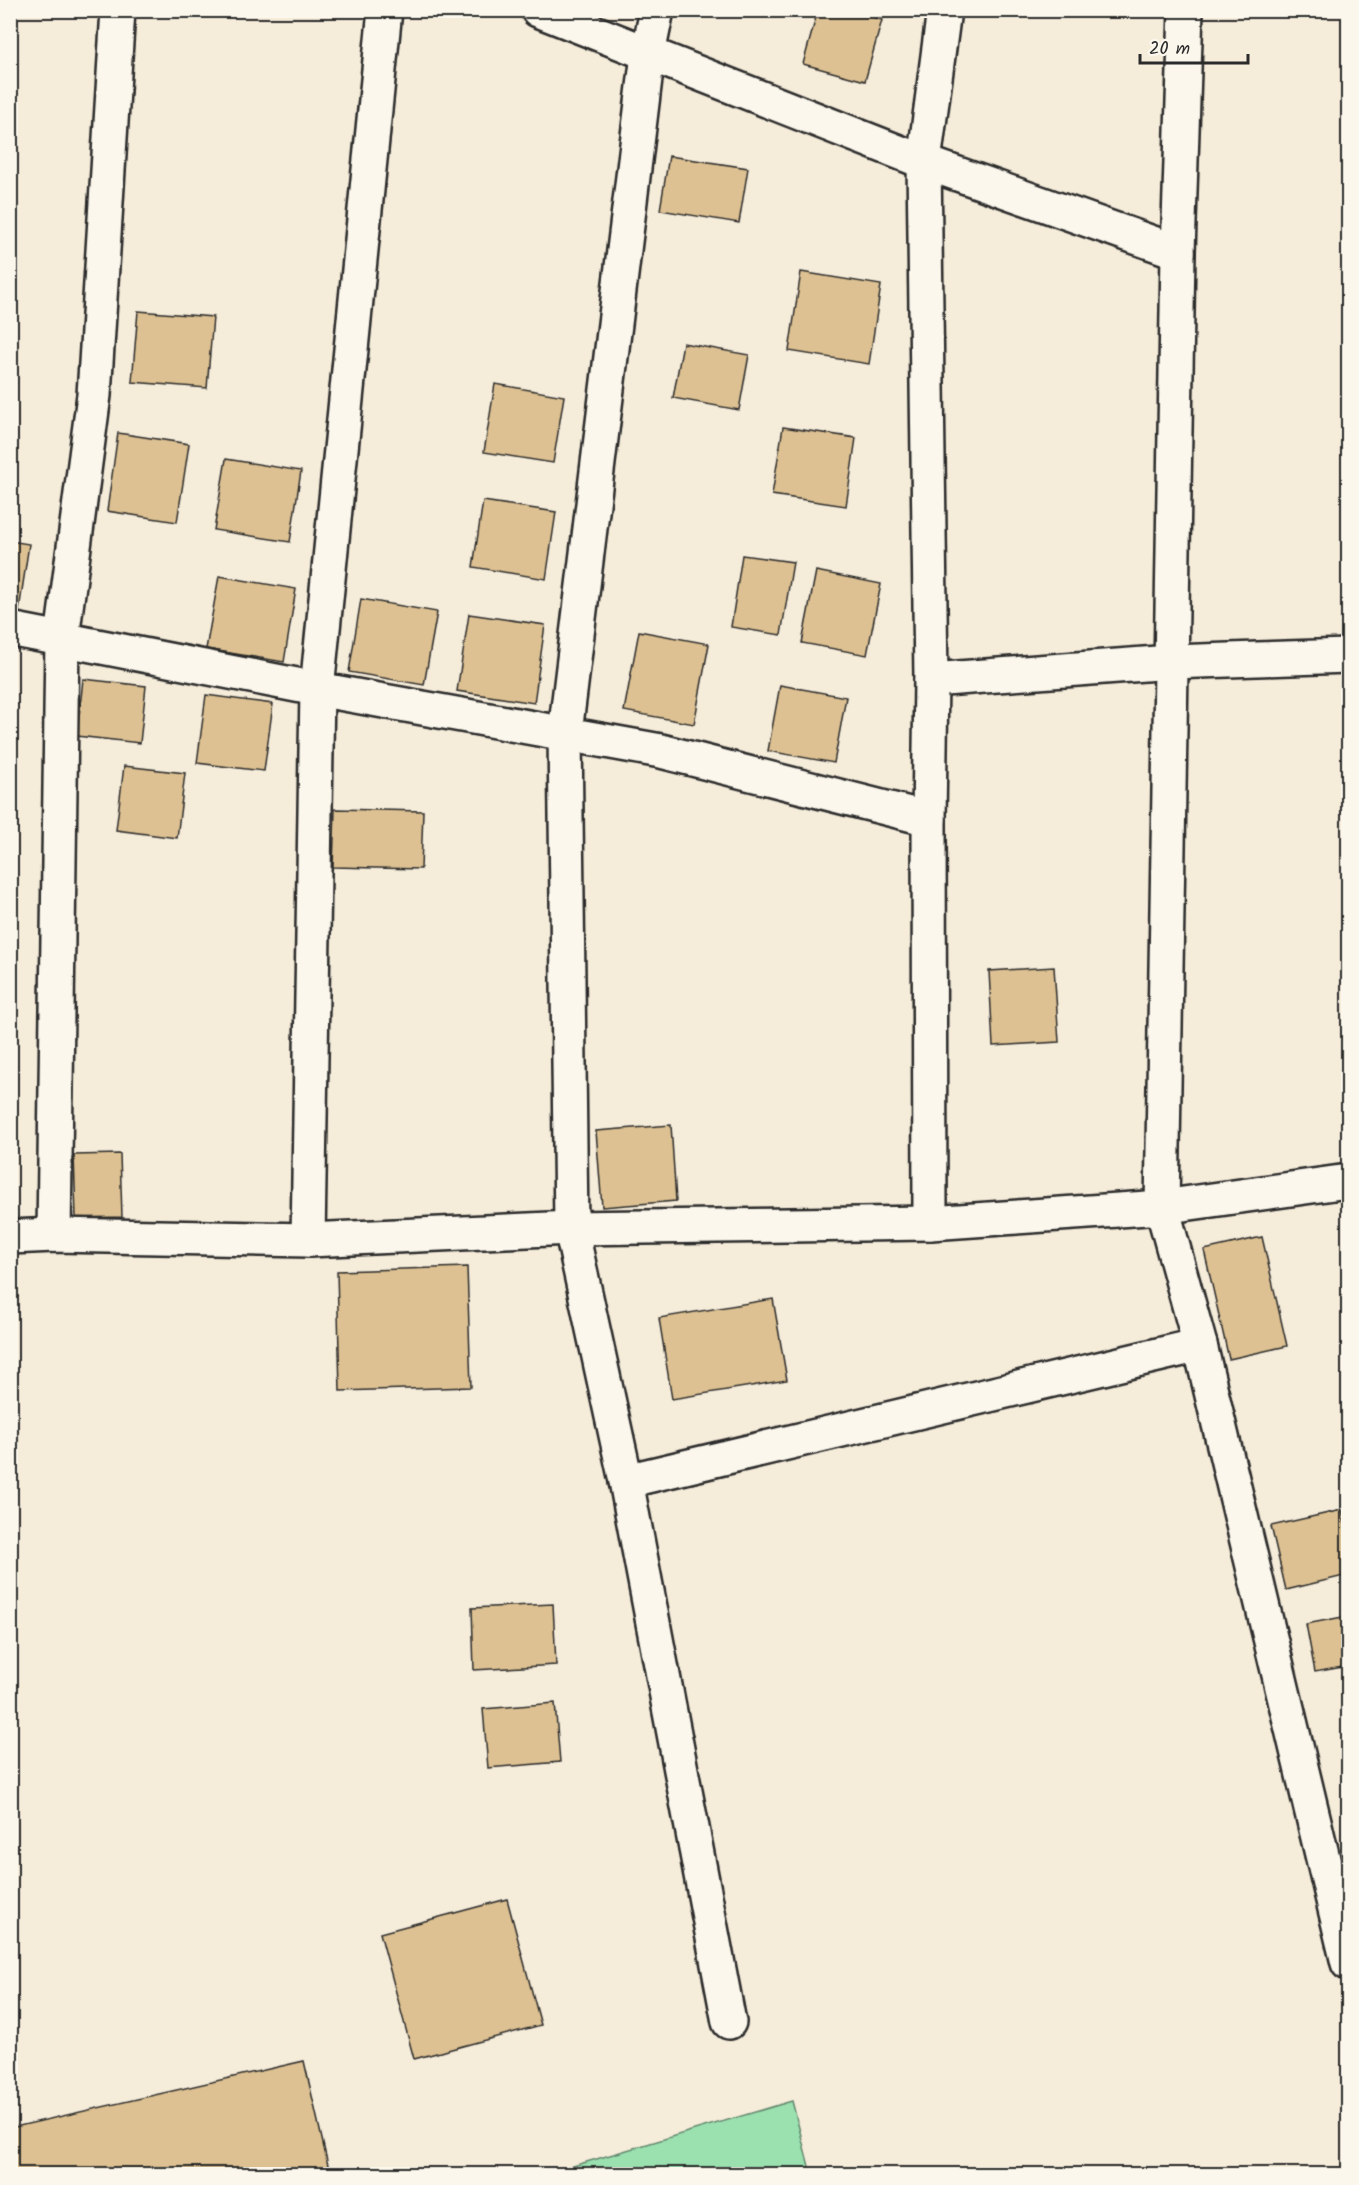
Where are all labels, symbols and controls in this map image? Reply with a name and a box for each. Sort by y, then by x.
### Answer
scale bar [1140,27,1248,65]
text: 20 m [1149,35,1190,64]

